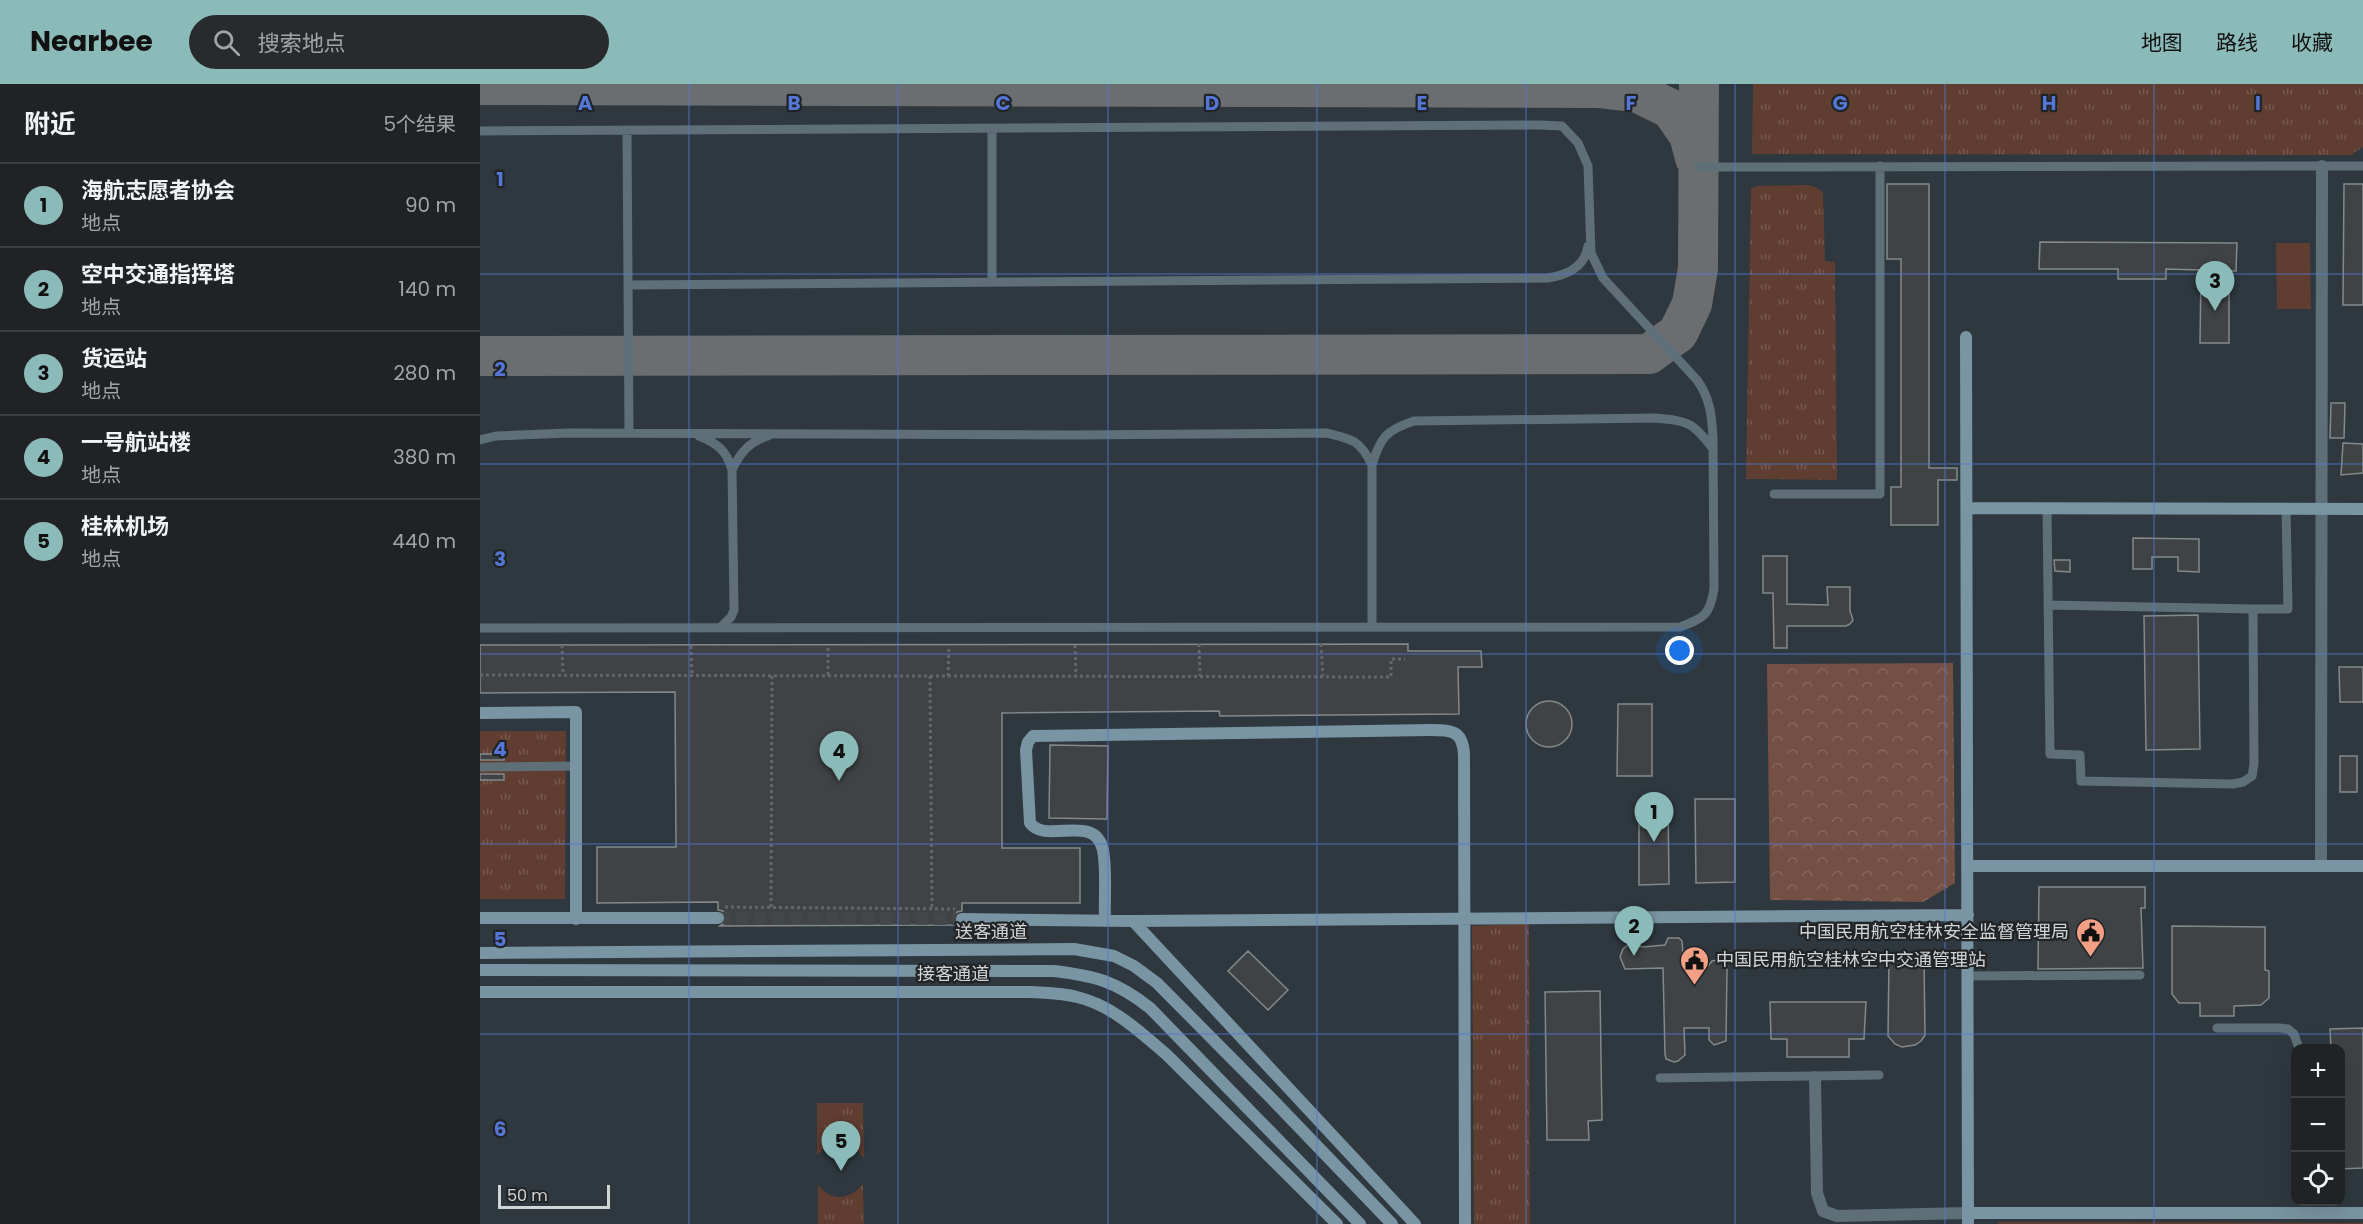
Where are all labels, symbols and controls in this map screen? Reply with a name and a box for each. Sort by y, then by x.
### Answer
search box [189,15,609,69]
text: Nearbee [30,22,153,61]
icon: search [210,26,243,59]
text: 搜索地点 [258,28,346,59]
text: 地图 [2141,28,2183,57]
text: 路线 [2216,28,2258,57]
text: 收藏 [2291,28,2333,57]
text: A [578,89,593,117]
text: B [787,89,801,117]
text: C [995,89,1011,117]
text: D [1205,89,1219,117]
text: E [1417,89,1427,117]
text: F [1626,89,1637,117]
text: G [1832,89,1848,117]
text: H [2042,89,2056,117]
text: I [2255,89,2261,117]
text: 附近 [24,106,76,142]
text: 5个结果 [383,110,456,138]
text: 1 [496,165,504,193]
text: 海航志愿者协会 [81,175,235,206]
text: 1 [40,191,47,219]
text: 90 m [405,191,456,219]
text: 地点 [81,209,121,237]
text: 空中交通指挥塔 [81,259,235,290]
pin: 3 [2196,262,2234,311]
text: 2 [38,275,49,303]
text: 140 m [399,275,456,303]
text: 地点 [81,293,121,321]
text: 货运站 [81,343,147,374]
text: 2 [494,355,506,383]
text: 3 [37,359,50,387]
text: 280 m [393,359,456,387]
text: 地点 [81,377,121,405]
text: 一号航站楼 [81,427,191,458]
text: 4 [37,443,50,471]
text: 380 m [393,443,456,471]
text: 地点 [81,461,121,489]
text: 桂林机场 [81,511,169,542]
text: 5 [37,527,50,555]
text: 440 m [392,527,456,555]
text: 地点 [81,545,121,573]
text: 3 [494,545,506,573]
your location [1665,636,1694,665]
pin: 4 [820,732,858,781]
text: 4 [493,735,507,763]
pin: 1 [1634,792,1674,842]
pin: 2 [1614,906,1654,956]
public building icon: 中国民用航空桂林安全监督管理局 [2074,916,2106,958]
street label: 送客通道 [955,919,1027,944]
place label: 中国民用航空桂林安全监督管理局 [1799,919,2069,944]
text: 5 [494,925,507,953]
public building icon: 中国民用航空桂林空中交通管理站 [1679,944,1711,986]
place label: 中国民用航空桂林空中交通管理站 [1716,947,1986,972]
street label: 接客通道 [917,961,989,986]
map controls [2291,1044,2345,1206]
button: + [2291,1044,2345,1098]
button: − [2291,1098,2345,1152]
text: 6 [494,1115,506,1143]
pin: 5 [822,1122,860,1171]
button: locate [2291,1152,2345,1206]
scale bar [498,1182,610,1210]
text: 50 m [507,1184,548,1207]

